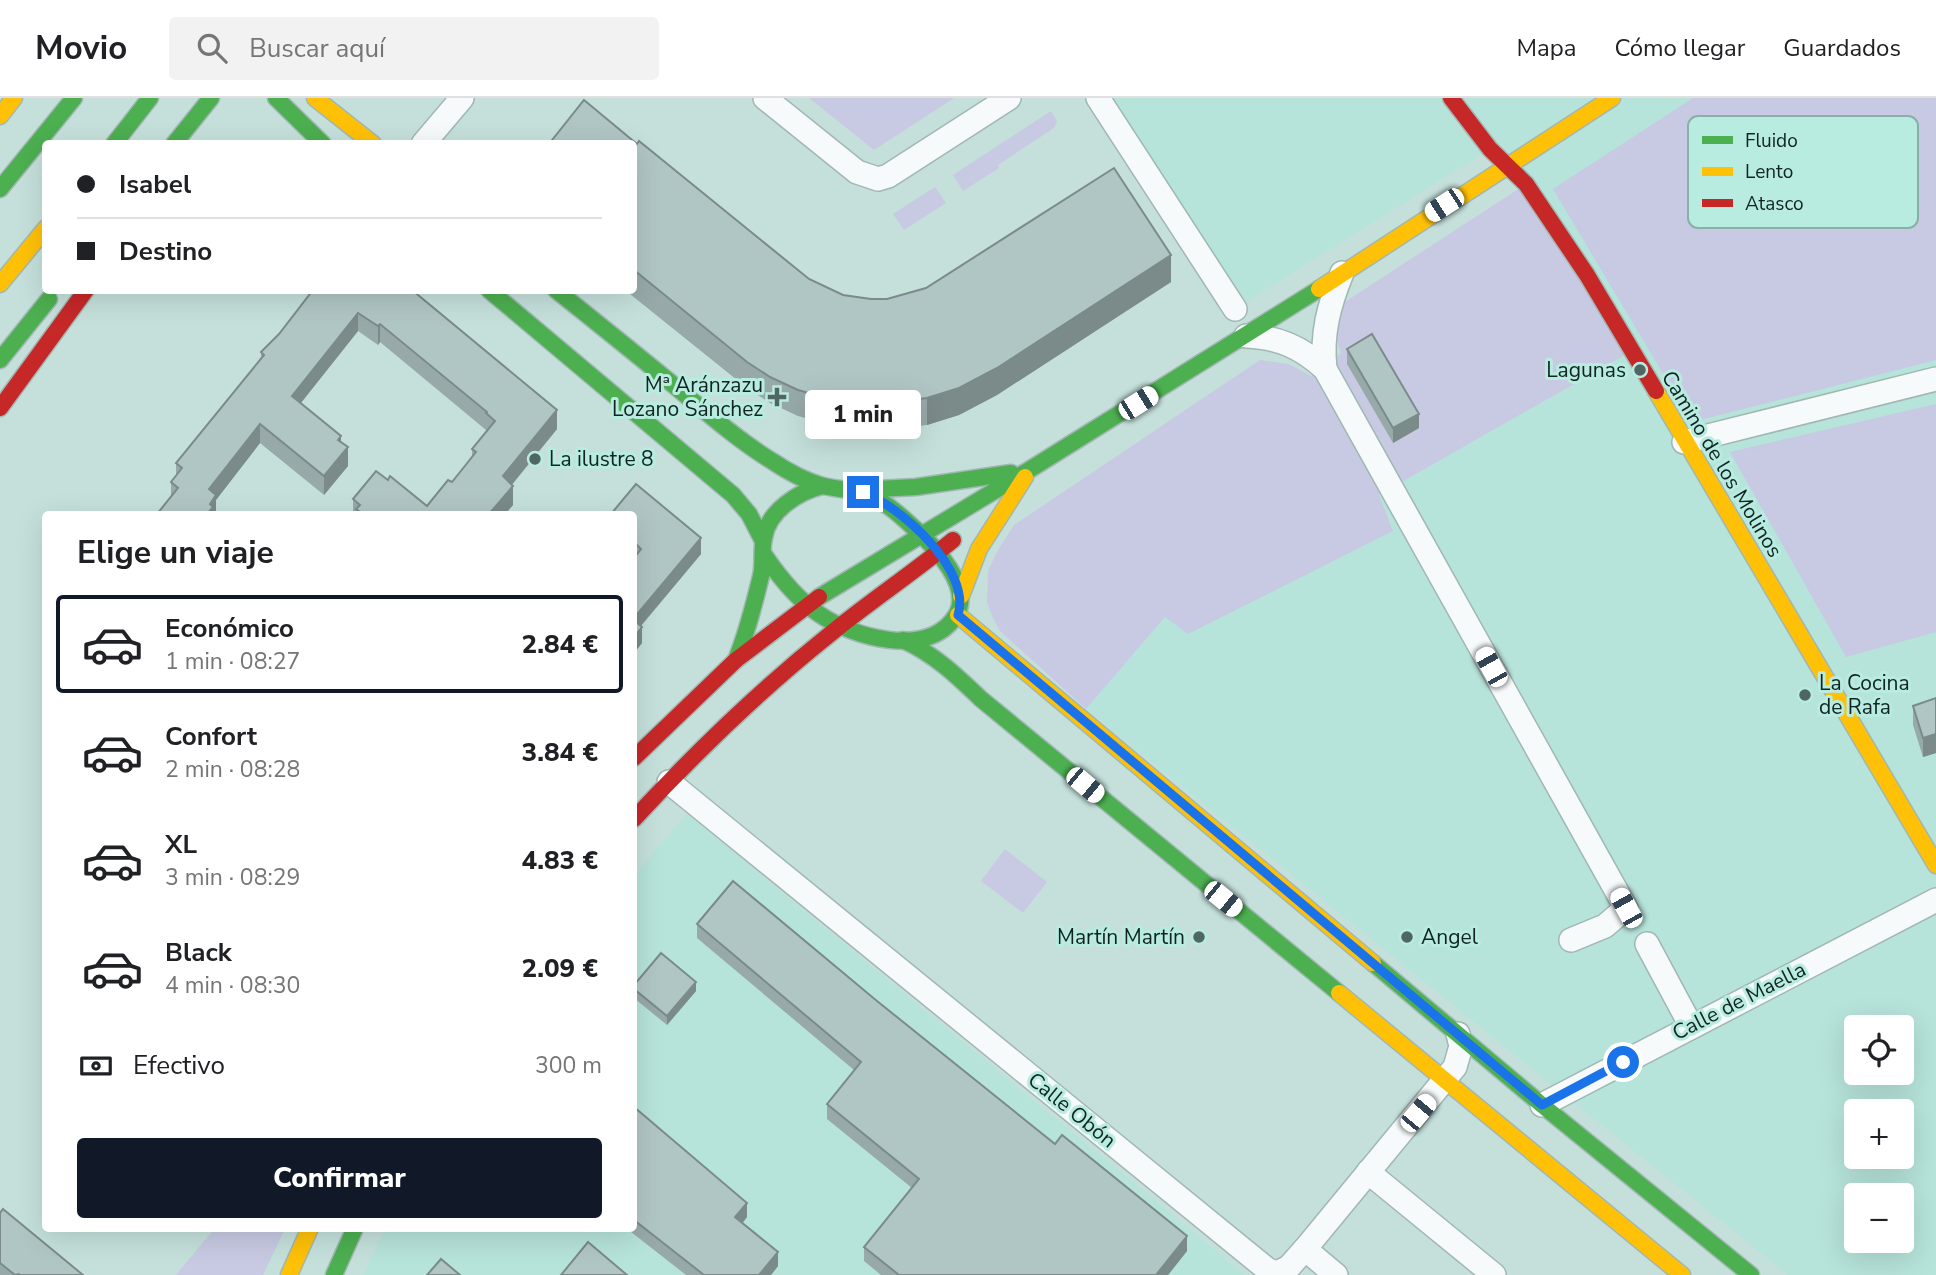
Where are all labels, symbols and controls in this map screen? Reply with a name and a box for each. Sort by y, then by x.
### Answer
search box [169,17,659,80]
text: Movio [35,26,127,71]
icon: search [193,29,231,67]
text: Buscar aquí [249,31,385,66]
text: Mapa [1516,32,1576,64]
text: Cómo llegar [1614,32,1745,64]
text: Guardados [1783,32,1901,64]
legend [1688,116,1918,228]
text: Fluido [1745,128,1798,154]
text: Lento [1745,159,1793,185]
text: Isabel [119,167,191,202]
car [1421,185,1468,225]
text: Atasco [1745,191,1804,217]
text: Destino [119,234,212,269]
place label: Lagunas [1546,356,1626,384]
marker: Lagunas [1632,362,1648,378]
street label: Camino de los Molinos [1655,365,1789,563]
place label: Mª Aránzazu Lozano Sánchez [612,371,763,423]
car [1115,383,1162,423]
marker: Mª Aránzazu Lozano Sánchez [769,389,785,405]
callout: 1 min [805,390,921,440]
text: 1 min [833,399,893,430]
place label: La ilustre 8 [549,445,654,473]
marker: La ilustre 8 [527,451,543,467]
route end [847,476,879,508]
text: Elige un viaje [77,531,274,574]
text: Económico [165,611,294,646]
icon: car [81,613,144,676]
text: 2.84 € [522,627,598,662]
car [1472,644,1511,690]
text: 1 min · 08:27 [165,646,300,677]
place label: La Cocina de Rafa [1819,669,1910,721]
marker: La Cocina de Rafa [1797,687,1813,703]
text: Confort [165,719,257,754]
icon: car [81,721,144,784]
text: 3.84 € [522,735,598,770]
text: 2 min · 08:28 [165,754,300,785]
car [1063,763,1108,807]
text: XL [165,827,197,862]
icon: car [81,829,144,892]
text: 4.83 € [522,843,598,878]
text: 3 min · 08:29 [165,862,300,893]
car [1201,878,1246,920]
car [1607,885,1646,931]
place label: Martín Martín [1057,923,1185,951]
place label: Angel [1421,923,1479,951]
marker: Martín Martín [1191,929,1207,945]
marker: Angel [1399,929,1415,945]
text: Black [165,935,232,970]
icon: car [81,937,144,1000]
text: 2.09 € [522,951,598,986]
street label: Calle de Maella [1667,955,1811,1047]
text: 4 min · 08:30 [165,970,300,1001]
map controls [1844,1015,1914,1253]
button: locate [1844,1015,1914,1085]
route start [1607,1046,1639,1078]
icon: cash [77,1047,115,1085]
text: Efectivo [133,1048,225,1083]
text: 300 m [535,1050,602,1081]
street label: Calle Obón [1022,1066,1122,1154]
car [1397,1090,1440,1136]
button: + [1844,1099,1914,1169]
button: Confirmar [77,1138,602,1218]
button: − [1844,1183,1914,1253]

